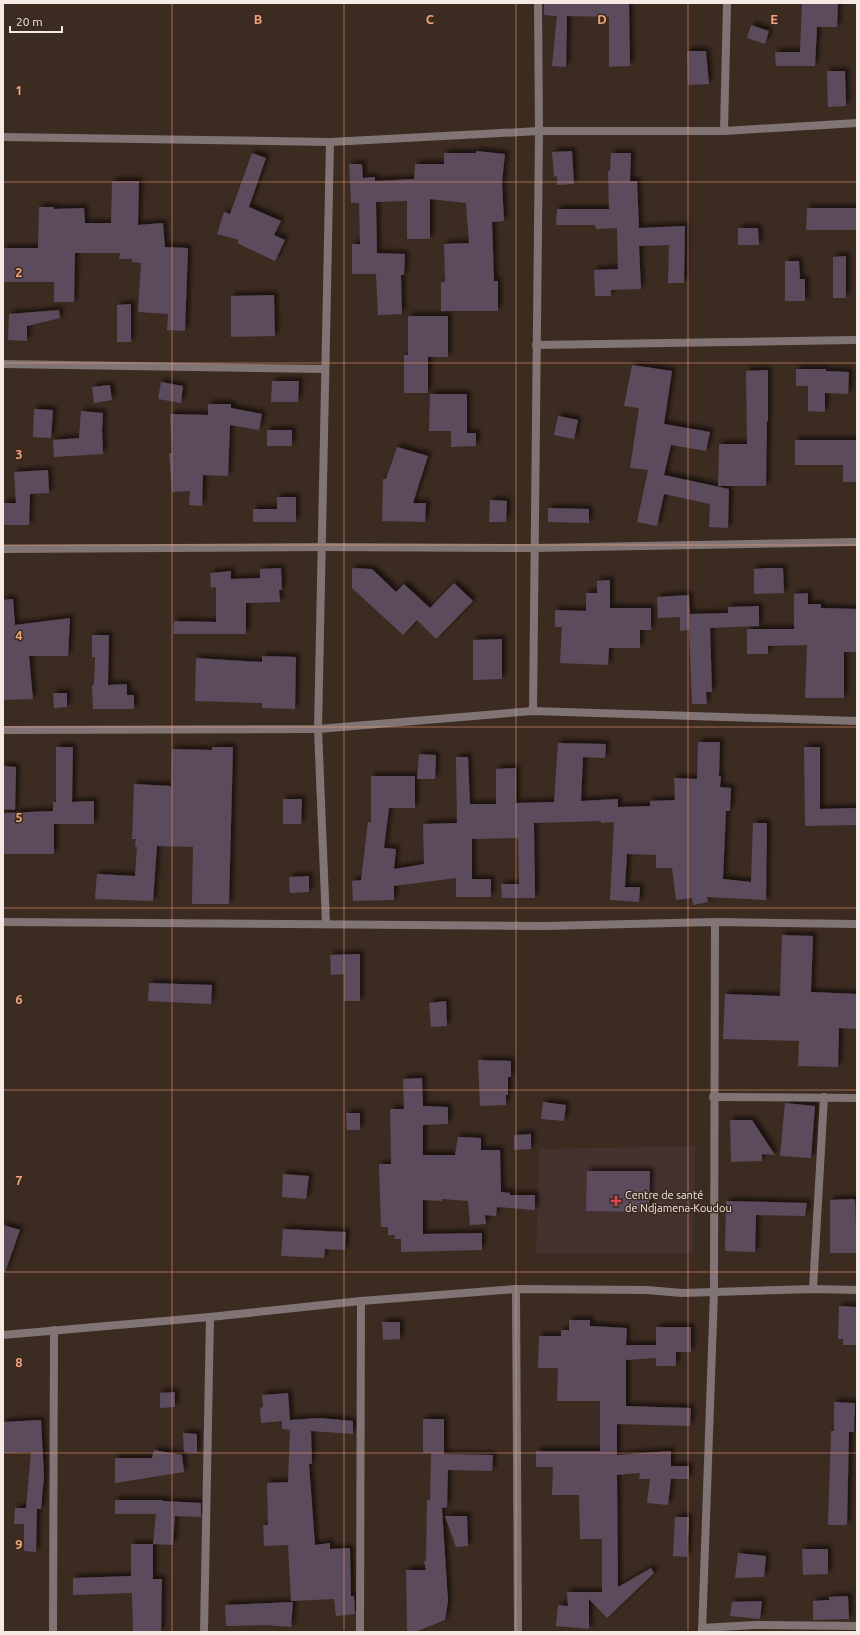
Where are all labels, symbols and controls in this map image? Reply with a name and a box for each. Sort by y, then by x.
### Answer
scale bar [10,8,62,34]
text: B [254,12,263,26]
text: C [426,12,435,26]
text: D [597,12,607,26]
text: E [770,12,778,26]
text: 20 m [16,15,43,28]
text: 1 [15,83,23,97]
text: 2 [15,265,23,279]
text: 3 [15,447,23,461]
text: 4 [15,628,23,642]
text: 5 [15,810,23,824]
text: 6 [15,992,23,1006]
text: 7 [15,1173,23,1187]
place label: Centre de santé de Ndjamena-Koudou [625,1189,732,1214]
marker: Centre de santé de Ndjamena-Koudou [610,1195,622,1207]
text: 8 [15,1355,23,1369]
text: 9 [15,1537,23,1551]

